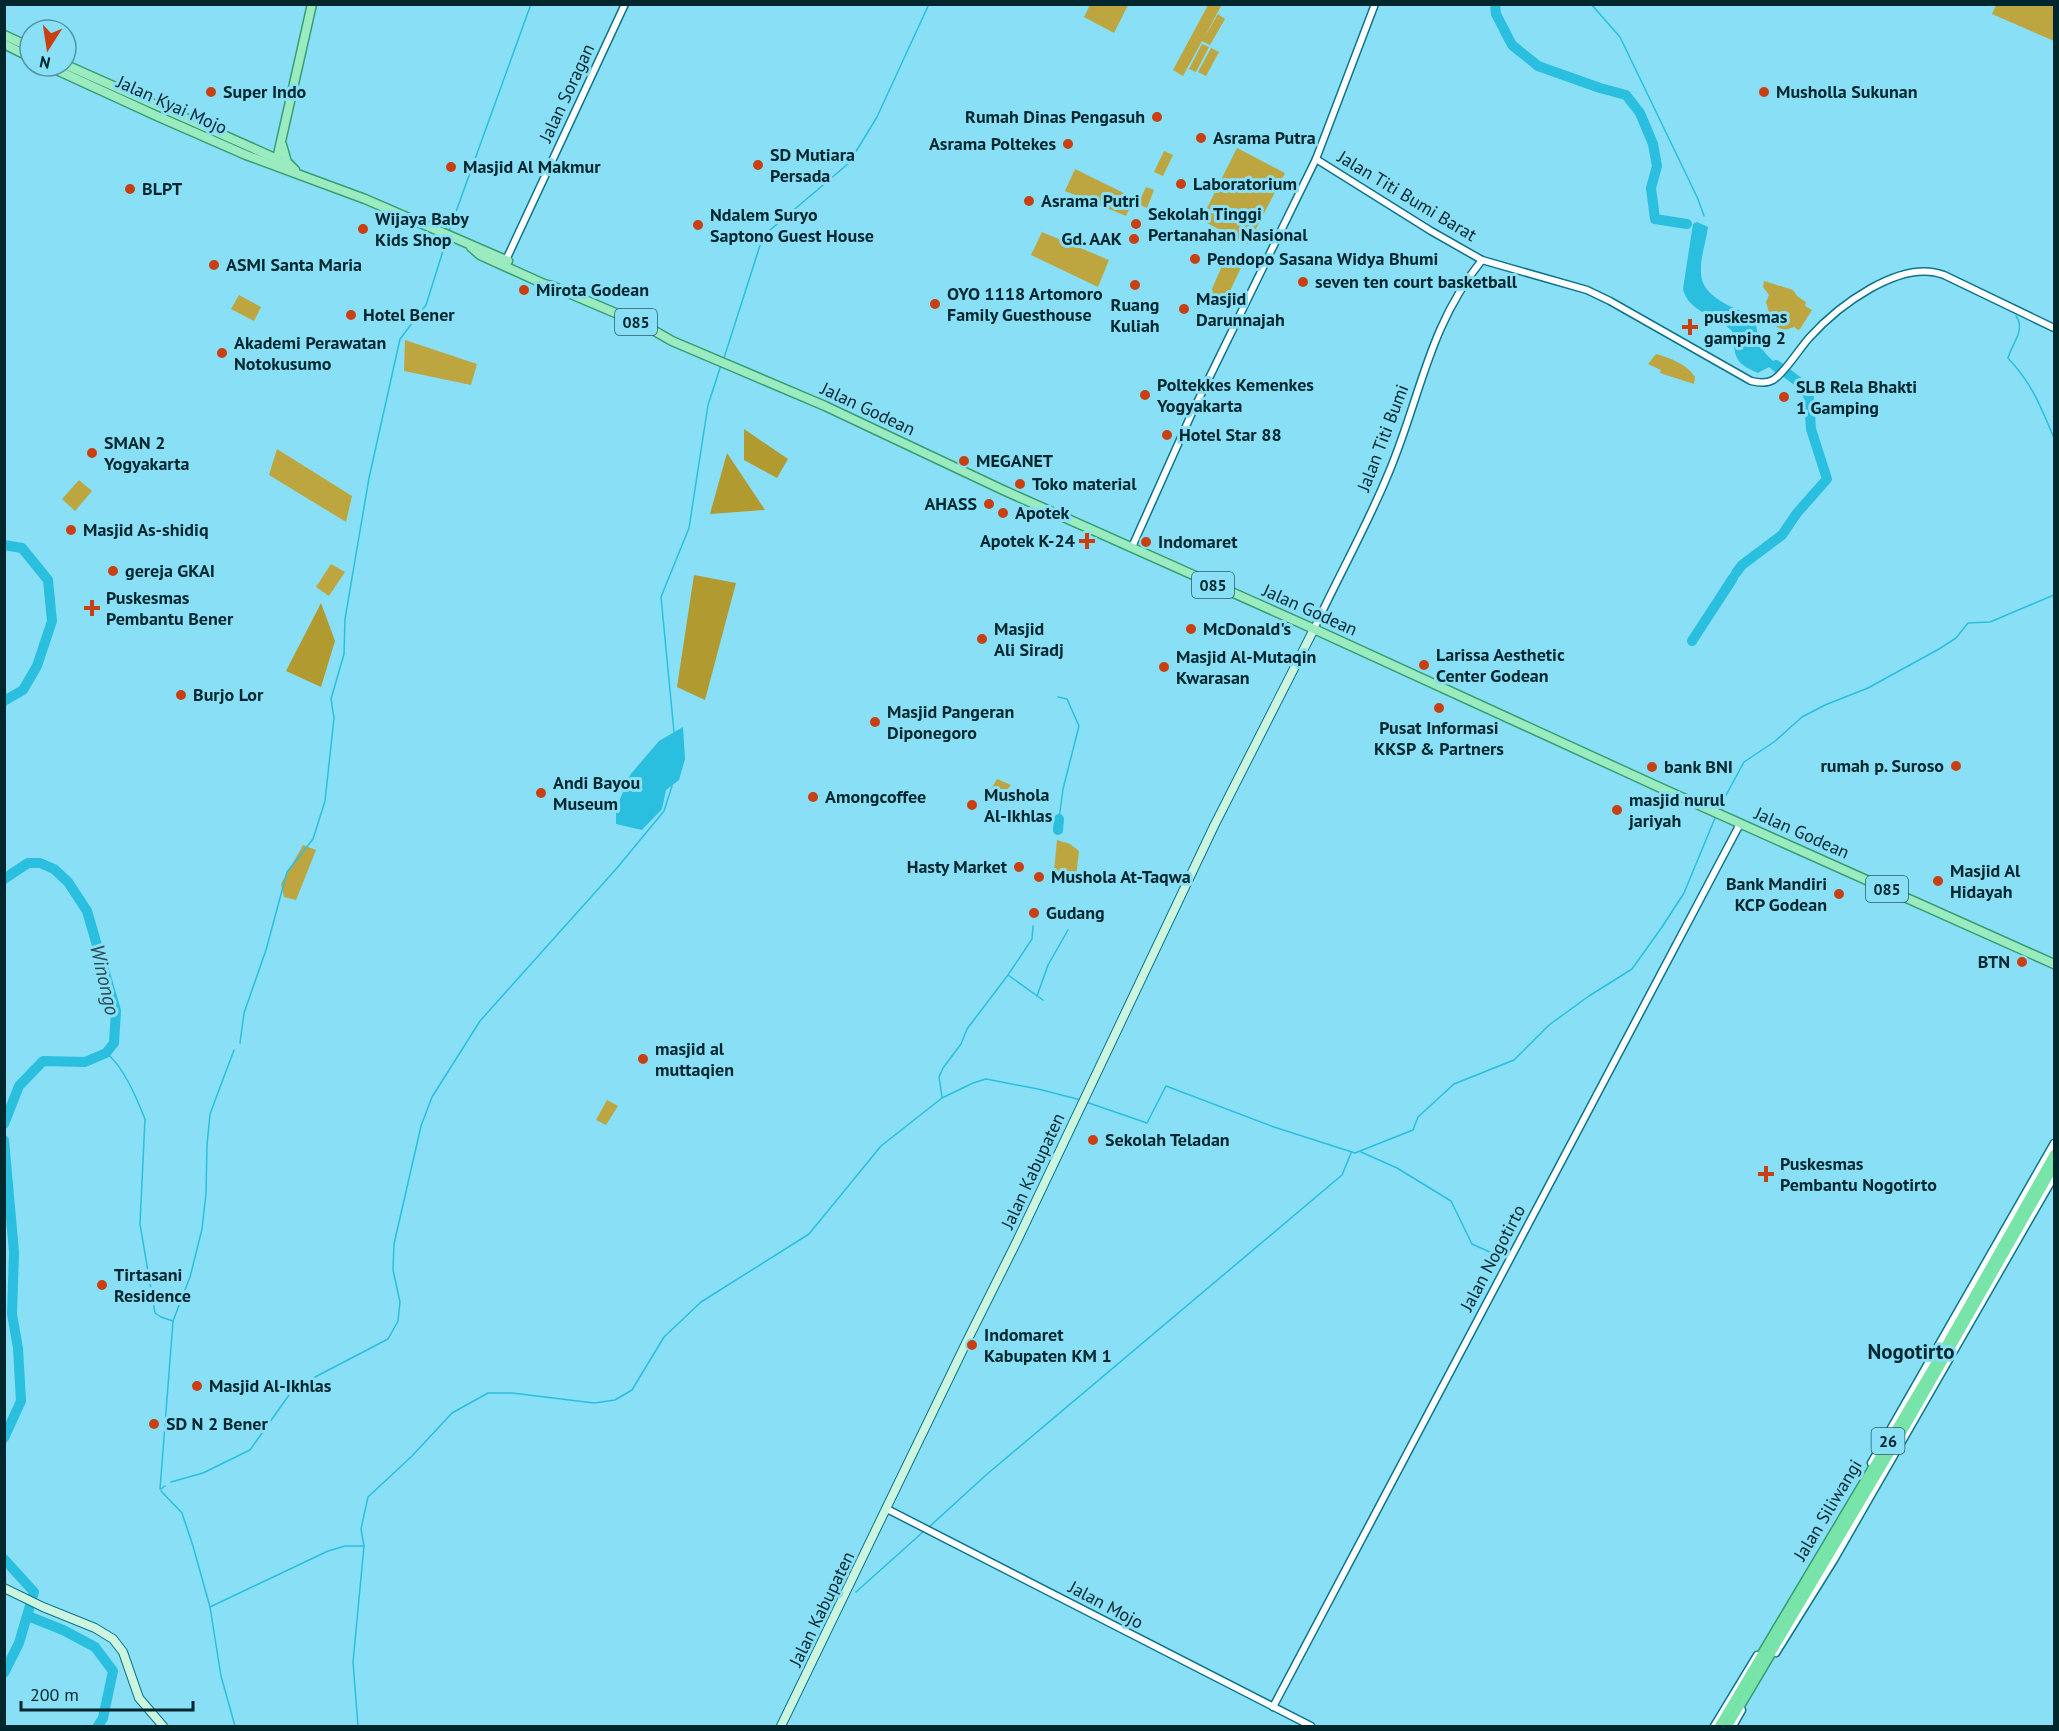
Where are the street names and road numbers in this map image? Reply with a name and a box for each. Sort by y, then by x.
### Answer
street label: Jalan Soragan [533,40,599,146]
street label: Jalan Kyai Mojo [113,70,231,139]
street label: Jalan Titi Bumi Barat [1333,144,1481,246]
road number: 085 [615,309,657,335]
street label: Jalan Godean [817,376,919,440]
street label: Jalan Titi Bumi [1351,381,1413,495]
road number: 085 [1192,572,1234,598]
street label: Jalan Godean [1258,578,1361,641]
street label: Jalan Godean [1750,801,1853,864]
road number: 085 [1866,876,1908,902]
street label: Jalan Kabupaten [995,1109,1069,1233]
street label: Jalan Nogotirto [1454,1201,1530,1316]
road number: 26 [1872,1428,1904,1454]
street label: Jalan Siliwangi [1788,1455,1867,1565]
street label: Jalan Kabupaten [783,1547,859,1671]
street label: Jalan Mojo [1064,1575,1148,1634]

